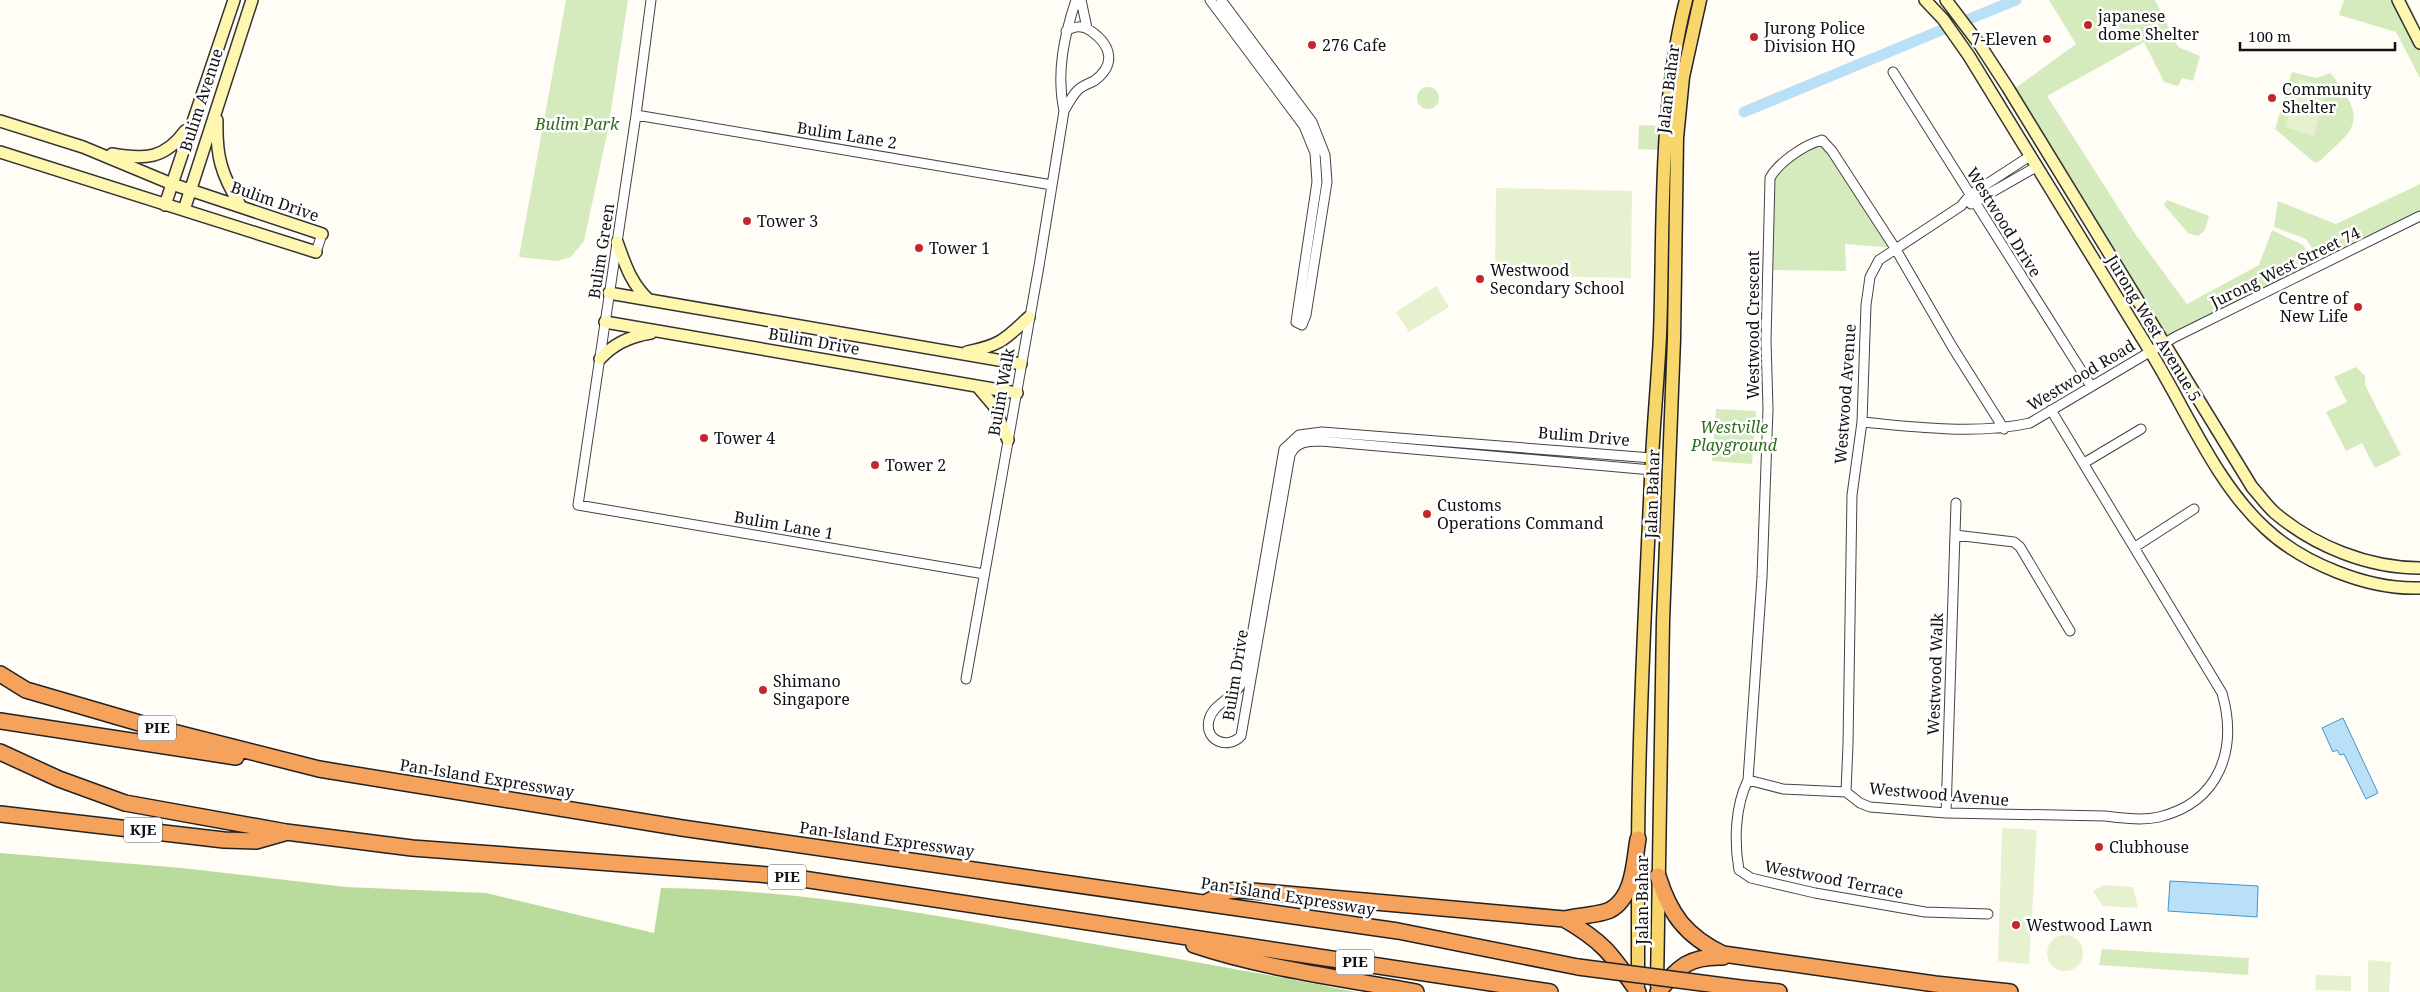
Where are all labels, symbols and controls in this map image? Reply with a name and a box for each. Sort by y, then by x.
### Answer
place label: japanese dome Shelter [2097,5,2199,45]
place label: Jurong Police Division HQ [1763,17,1865,57]
marker: japanese dome Shelter [2082,19,2094,31]
scale bar [2240,20,2395,52]
text: 100 m [2248,26,2291,46]
place label: 7-Eleven [1971,28,2037,50]
marker: Jurong Police Division HQ [1748,31,1760,43]
marker: 7-Eleven [2041,33,2053,45]
place label: 276 Cafe [1322,34,1386,56]
marker: 276 Cafe [1306,39,1318,51]
street label: Jalan Bahar [1652,43,1684,136]
street label: Bulim Avenue [174,46,228,154]
place label: Community Shelter [2282,78,2373,118]
marker: Community Shelter [2266,92,2278,104]
park label: Bulim Park [534,113,620,135]
street label: Bulim Lane 2 [795,116,899,154]
street label: Westwood Drive [1961,163,2047,281]
street label: Bulim Drive [228,176,322,226]
street label: Bulim Green [583,202,619,300]
place label: Tower 3 [757,210,818,232]
marker: Tower 3 [741,215,753,227]
street label: Jurong West Street 74 [2206,221,2363,313]
place label: Tower 1 [929,237,990,259]
marker: Tower 1 [913,242,925,254]
street label: Westwood Crescent [1742,250,1764,399]
street label: Jurong West Avenue 5 [2101,250,2207,405]
place label: Westwood Secondary School [1490,259,1624,299]
marker: Westwood Secondary School [1474,273,1486,285]
place label: Centre of New Life [2278,287,2350,327]
marker: Centre of New Life [2352,301,2364,313]
street label: Bulim Drive [767,322,861,360]
street label: Westwood Avenue [1829,323,1861,465]
street label: Westwood Road [2023,334,2139,416]
street label: Bulim Walk [982,346,1020,438]
park label: Westville Playground [1690,416,1778,456]
street label: Bulim Drive [1537,421,1631,451]
place label: Tower 4 [714,427,775,449]
marker: Tower 4 [698,432,710,444]
street label: Jalan Bahar [1639,449,1665,540]
place label: Tower 2 [885,454,946,476]
marker: Tower 2 [869,459,881,471]
place label: Customs Operations Command [1437,494,1604,534]
street label: Bulim Lane 1 [732,505,836,545]
marker: Customs Operations Command [1421,508,1433,520]
street label: Westwood Walk [1922,612,1948,736]
street label: Bulim Drive [1217,628,1253,722]
place label: Shimano Singapore [773,670,850,710]
marker: Shimano Singapore [757,684,769,696]
road number: PIE [138,716,176,740]
street label: Pan-Island Expressway [398,753,577,803]
street label: Westwood Avenue [1868,777,2010,811]
street label: Pan-Island Expressway [798,816,977,862]
road number: KJE [124,818,162,842]
place label: Clubhouse [2109,836,2189,858]
marker: Clubhouse [2093,841,2105,853]
street label: Jalan Bahar [1631,855,1653,946]
street label: Westwood Terrace [1763,855,1905,903]
road number: PIE [768,864,806,890]
street label: Pan-Island Expressway [1199,871,1378,921]
place label: Westwood Lawn [2026,914,2153,936]
marker: Westwood Lawn [2010,919,2022,931]
road number: PIE [1336,950,1374,974]

